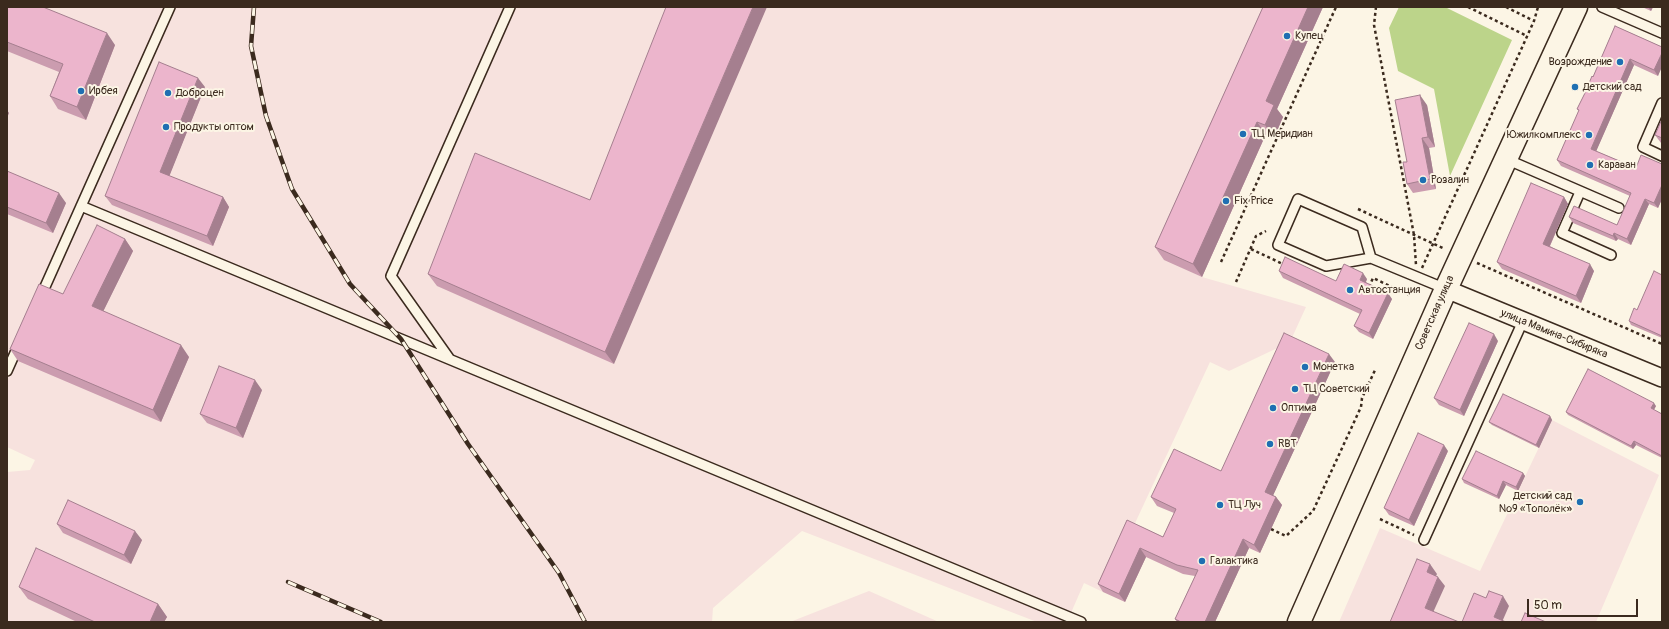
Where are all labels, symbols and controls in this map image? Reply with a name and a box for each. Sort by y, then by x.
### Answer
place label: Купец [1295,29,1324,43]
marker: Купец [1282,31,1292,41]
place label: Возрождение [1549,55,1612,69]
marker: Возрождение [1615,57,1625,67]
place label: Детский сад [1583,80,1642,94]
marker: Детский сад [1570,82,1580,92]
place label: Ирбея [89,84,118,98]
marker: Ирбея [76,86,86,96]
place label: Доброцен [176,86,224,100]
marker: Доброцен [163,88,173,98]
place label: Продукты оптом [174,120,254,134]
marker: Продукты оптом [161,122,171,132]
place label: ТЦ Меридиан [1251,127,1313,141]
place label: Южилкомплекс [1507,128,1581,142]
marker: ТЦ Меридиан [1238,129,1248,139]
marker: Южилкомплекс [1584,130,1594,140]
place label: Караван [1598,158,1636,172]
marker: Караван [1585,160,1595,170]
place label: Розалин [1431,173,1469,187]
marker: Розалин [1418,175,1428,185]
place label: Fix Price [1234,194,1273,208]
marker: Fix Price [1221,196,1231,206]
street label: Советская улица [1413,274,1457,352]
place label: Автостанция [1358,283,1420,297]
marker: Автостанция [1345,285,1355,295]
street label: улица Мамина-Сибиряка [1499,306,1609,362]
place label: Монетка [1313,360,1354,374]
marker: Монетка [1300,362,1310,372]
place label: ТЦ Советский [1303,382,1370,396]
marker: ТЦ Советский [1290,384,1300,394]
place label: Оптима [1281,401,1316,415]
marker: Оптима [1268,403,1278,413]
place label: RBT [1278,437,1297,451]
marker: RBT [1265,439,1275,449]
place label: Детский сад №9 «Тополёк» [1499,489,1572,515]
marker: Детский сад №9 «Тополёк» [1575,497,1585,507]
place label: ТЦ Луч [1228,498,1261,512]
marker: ТЦ Луч [1215,500,1225,510]
place label: Галактика [1210,554,1258,568]
marker: Галактика [1197,556,1207,566]
scale bar [1529,591,1640,617]
text: 50 m [1534,598,1562,613]

